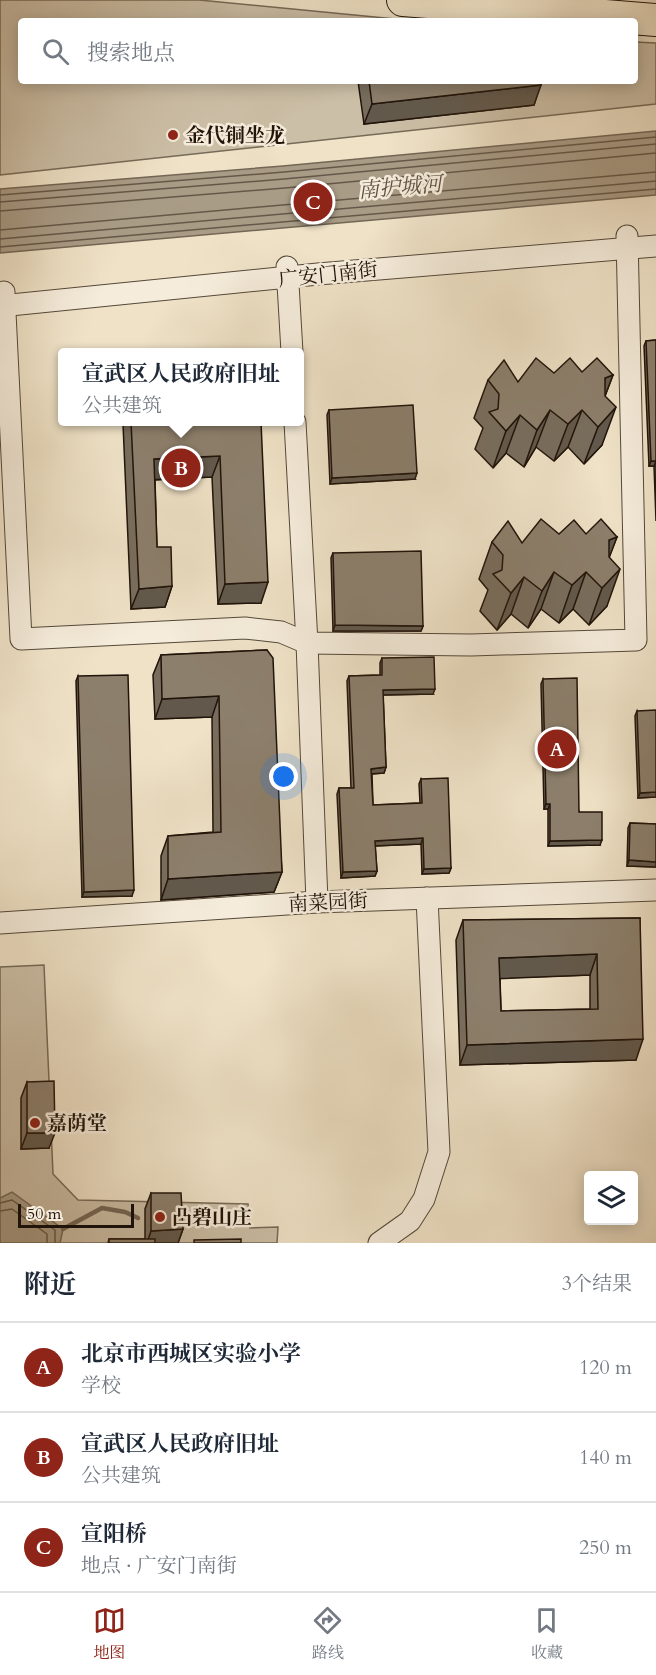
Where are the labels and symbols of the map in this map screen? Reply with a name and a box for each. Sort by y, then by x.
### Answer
place label: 金代铜坐龙 [185,122,285,149]
marker: 金代铜坐龙 [166,128,180,142]
water label: 南护城河 [357,169,447,206]
pin: C [294,180,332,224]
street label: 广安门南街 [277,256,379,293]
pin: B [162,446,201,490]
pin: A [538,726,576,771]
your location [269,762,298,791]
street label: 南菜园街 [287,887,369,918]
place label: 嘉荫堂 [47,1110,107,1137]
marker: 嘉荫堂 [28,1116,42,1130]
scale bar [18,1201,134,1228]
place label: 凸碧山庄 [172,1204,252,1231]
marker: 凸碧山庄 [153,1210,167,1224]

